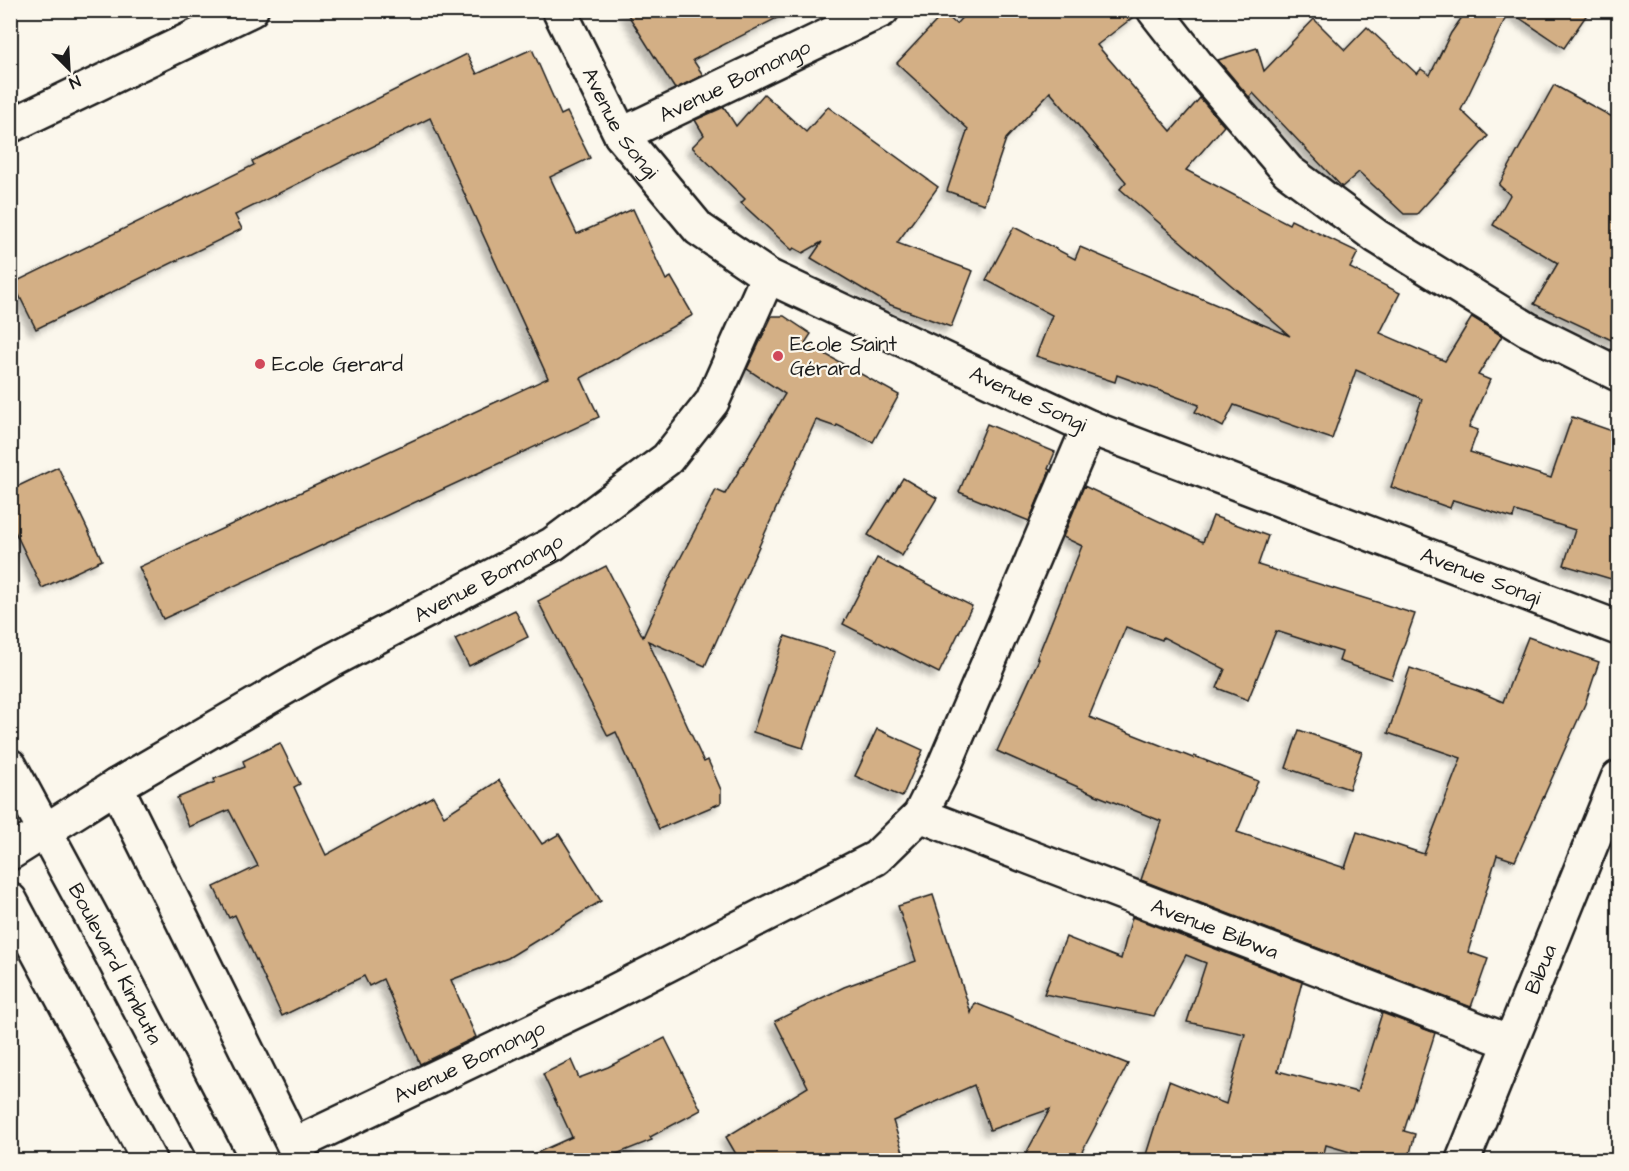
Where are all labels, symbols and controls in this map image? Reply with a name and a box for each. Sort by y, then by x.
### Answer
street label: Avenue Bomongo [654,32,816,130]
north arrow [39,39,99,99]
street label: Avenue Songi [575,63,665,185]
text: N [66,70,84,94]
place label: Ecole Saint Gérard [790,330,897,383]
marker: Ecole Saint Gérard [771,349,785,363]
place label: Ecole Gerard [272,350,403,379]
marker: Ecole Gerard [253,357,267,371]
street label: Avenue Songi [965,359,1092,440]
street label: Avenue Bomongo [409,527,570,630]
street label: Avenue Songi [1416,540,1545,613]
street label: Boulevard Kimbuta [61,878,170,1050]
street label: Avenue Bibwa [1147,891,1283,967]
street label: Bibua [1518,940,1564,999]
street label: Avenue Bomongo [389,1013,550,1111]

